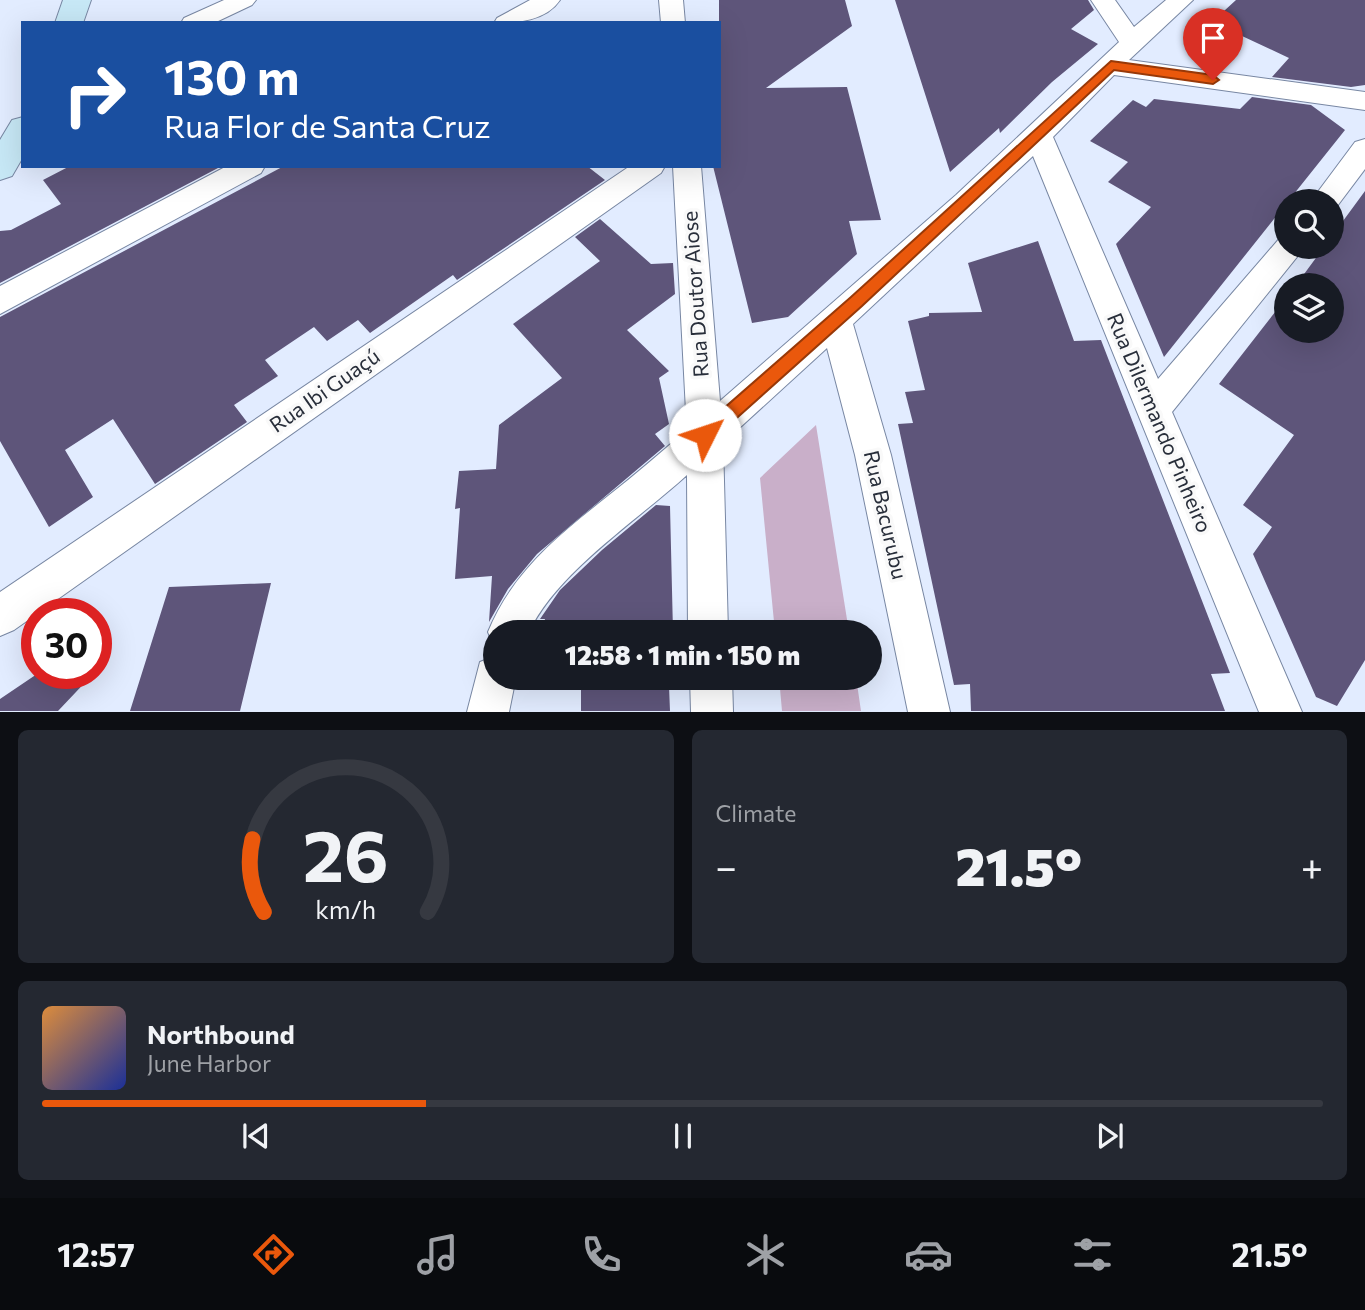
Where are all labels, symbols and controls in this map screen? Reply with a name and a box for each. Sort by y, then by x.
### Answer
pin [1183,8,1243,80]
icon: arrive [1194,19,1232,57]
text: 130 m [164,45,299,105]
icon: right [49,49,140,140]
text: Rua Flor de Santa Cruz [164,105,490,145]
map controls [1274,189,1344,343]
button: search [1274,189,1344,259]
street label: Rua Doutor Aiose [676,210,713,378]
button: layers [1274,273,1344,343]
street label: Rua Dilermando Pinheiro [1103,309,1218,536]
street label: Rua Ibi Guaçú [264,343,384,437]
position arrow [668,398,742,472]
street label: Rua Bacurubu [859,448,913,582]
speed limit sign: 30 [21,598,112,689]
text: 12:58 · 1 min · 150 m [565,639,800,670]
text: Climate [716,799,797,827]
text: 26 [303,809,389,898]
text: 21.5° [956,833,1082,897]
text: − [716,842,737,889]
text: + [1301,842,1323,889]
text: km/h [315,894,376,924]
text: Northbound [147,1018,295,1049]
text: June Harbor [147,1049,271,1077]
icon: previous [237,1117,275,1155]
icon: pause [664,1117,702,1155]
icon: next [1091,1117,1129,1155]
icon: directions [249,1230,298,1279]
icon: music [413,1230,462,1279]
icon: phone [577,1230,626,1279]
icon: climate [741,1230,790,1279]
icon: car [904,1230,953,1279]
icon: filters [1068,1230,1117,1279]
text: 12:57 [57,1234,135,1274]
text: 21.5° [1232,1234,1308,1274]

